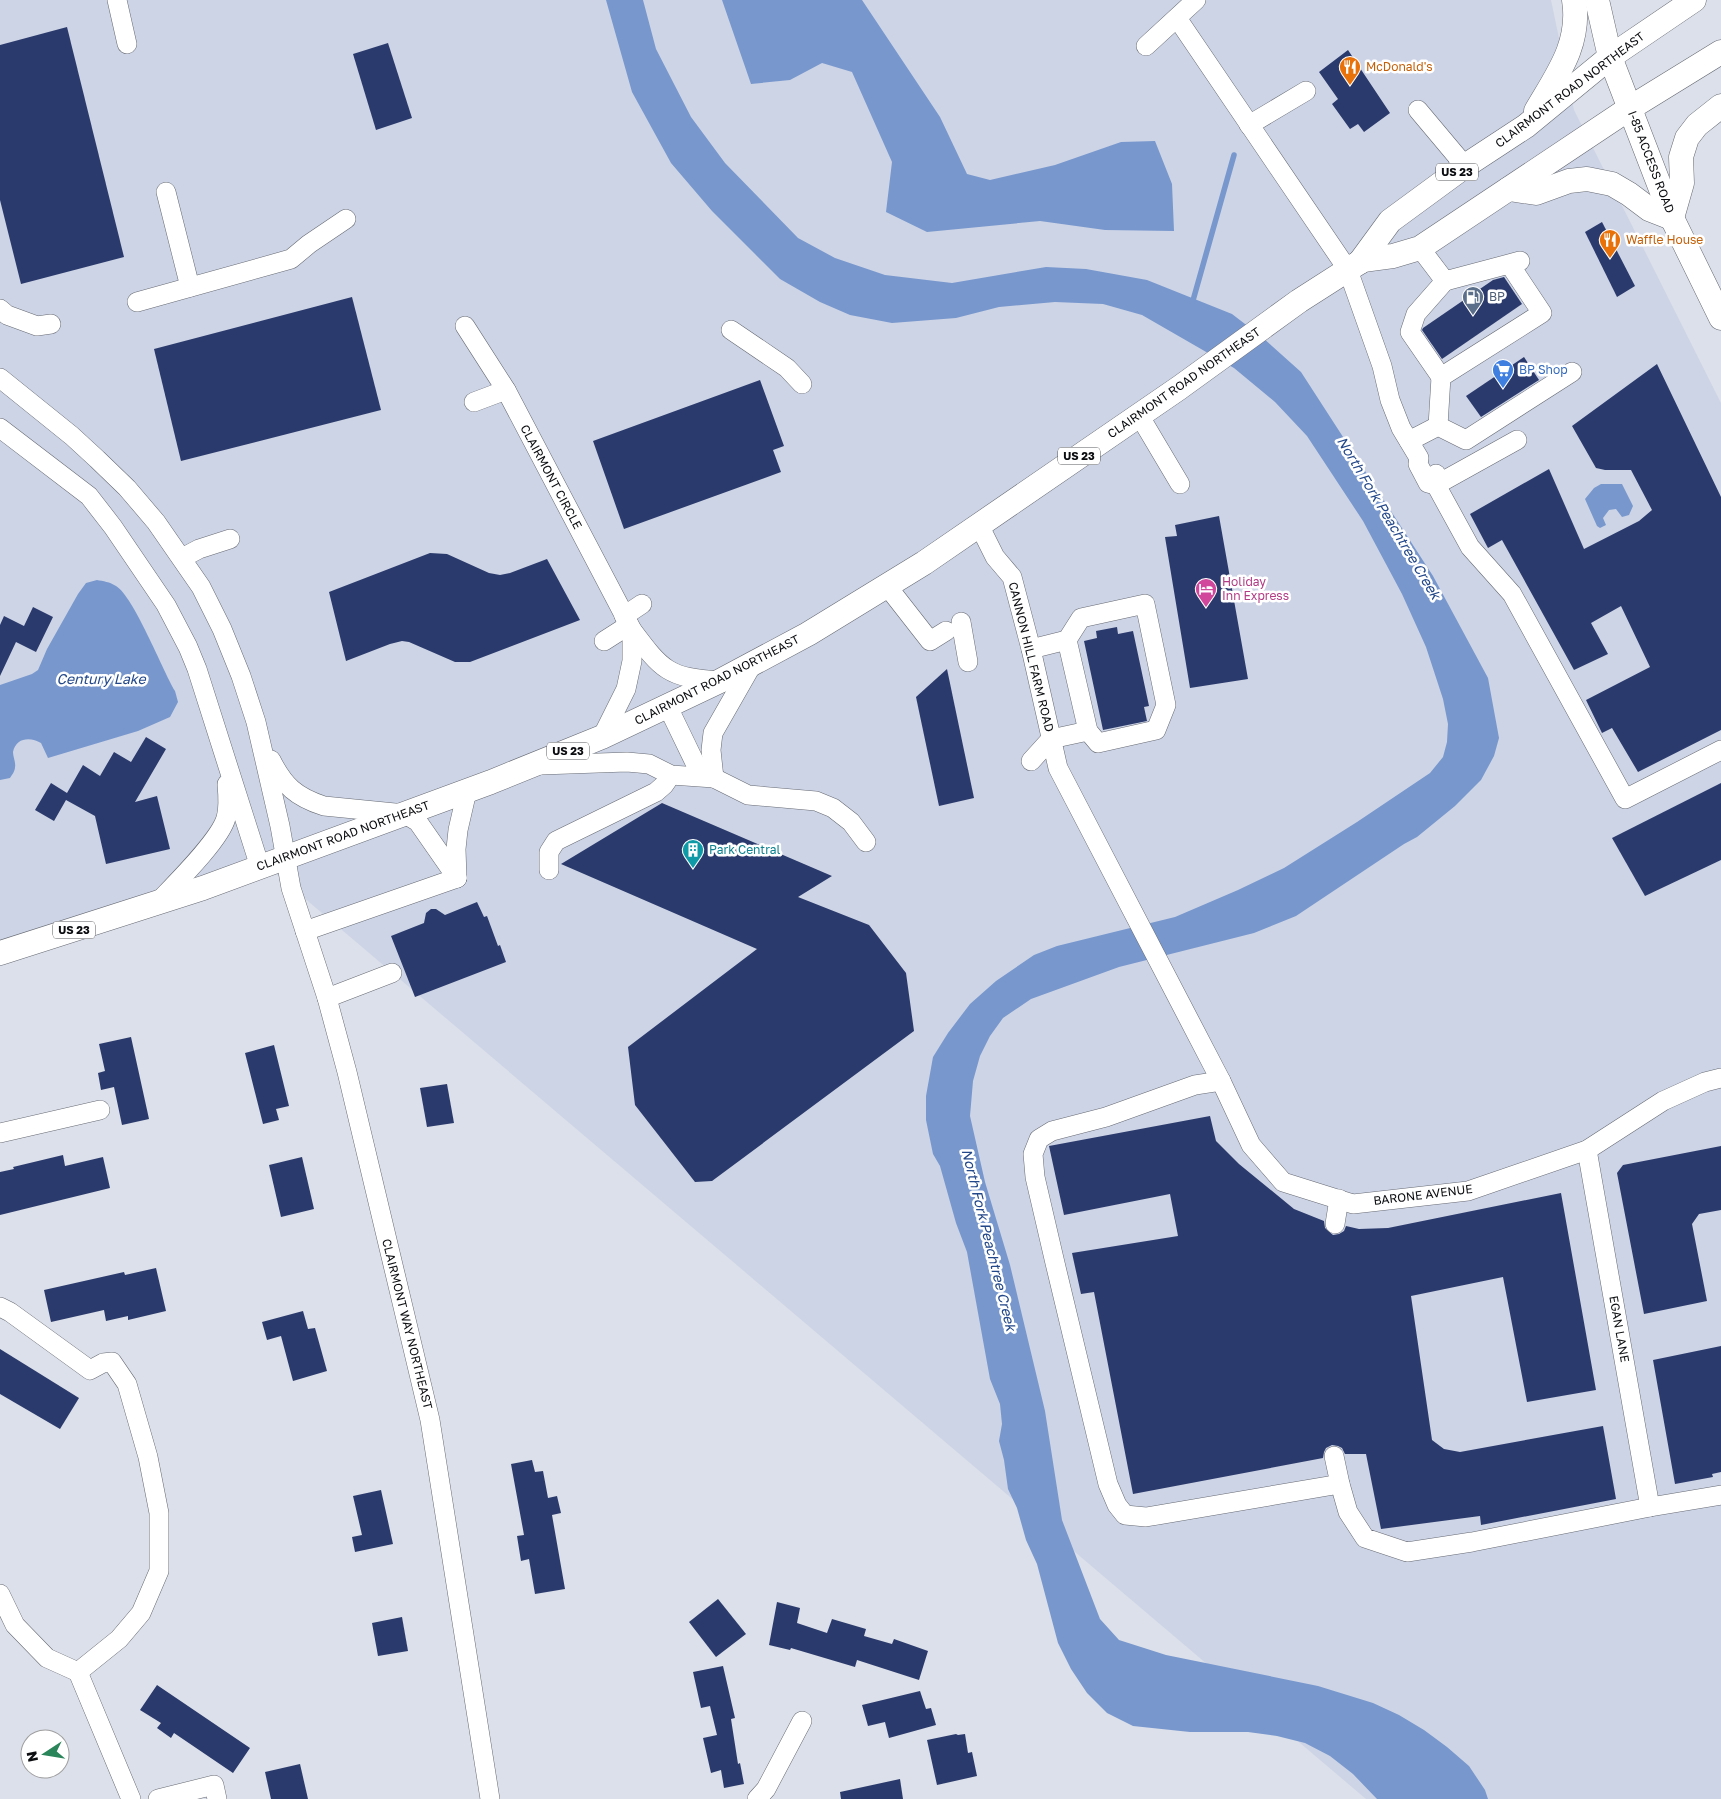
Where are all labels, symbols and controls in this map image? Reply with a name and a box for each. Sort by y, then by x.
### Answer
street label: CLAIRMONT ROAD NORTHEAST [1492,28,1648,151]
restaurant icon: McDonald's [1338,55,1362,86]
place label: McDonald's [1366,59,1433,74]
street label: I-85 ACCESS ROAD [1625,108,1678,215]
road number: US 23 [1436,163,1478,180]
restaurant icon: Waffle House [1598,228,1622,259]
place label: Waffle House [1626,232,1703,247]
fuel station icon: BP [1461,285,1485,316]
place label: BP [1489,289,1505,304]
street label: CLAIRMONT ROAD NORTHEAST [1104,324,1263,441]
supermarket icon: BP Shop [1491,358,1515,389]
place label: BP Shop [1519,362,1568,377]
street label: CLAIRMONT CIRCLE [517,422,585,532]
water label: North Fork Peachtree Creek [1334,433,1446,604]
road number: US 23 [1058,448,1100,464]
place label: Holiday Inn Express [1222,574,1289,603]
hotel icon: Holiday Inn Express [1194,577,1218,608]
street label: CANNON HILL FARM ROAD [1006,580,1057,733]
street label: CLAIRMONT ROAD NORTHEAST [632,631,802,728]
water label: Century Lake [56,670,146,687]
road number: US 23 [547,742,589,759]
street label: CLAIRMONT ROAD NORTHEAST [254,797,432,874]
building icon: Park Central [681,838,705,869]
place label: Park Central [709,842,781,857]
road number: US 23 [53,922,95,938]
water label: North Fork Peachtree Creek [959,1147,1021,1335]
street label: BARONE AVENUE [1372,1181,1473,1208]
street label: CLAIRMONT WAY NORTHEAST [379,1237,436,1411]
street label: EGAN LANE [1606,1294,1633,1363]
north arrow [20,1729,70,1779]
text: N [22,1750,41,1764]

